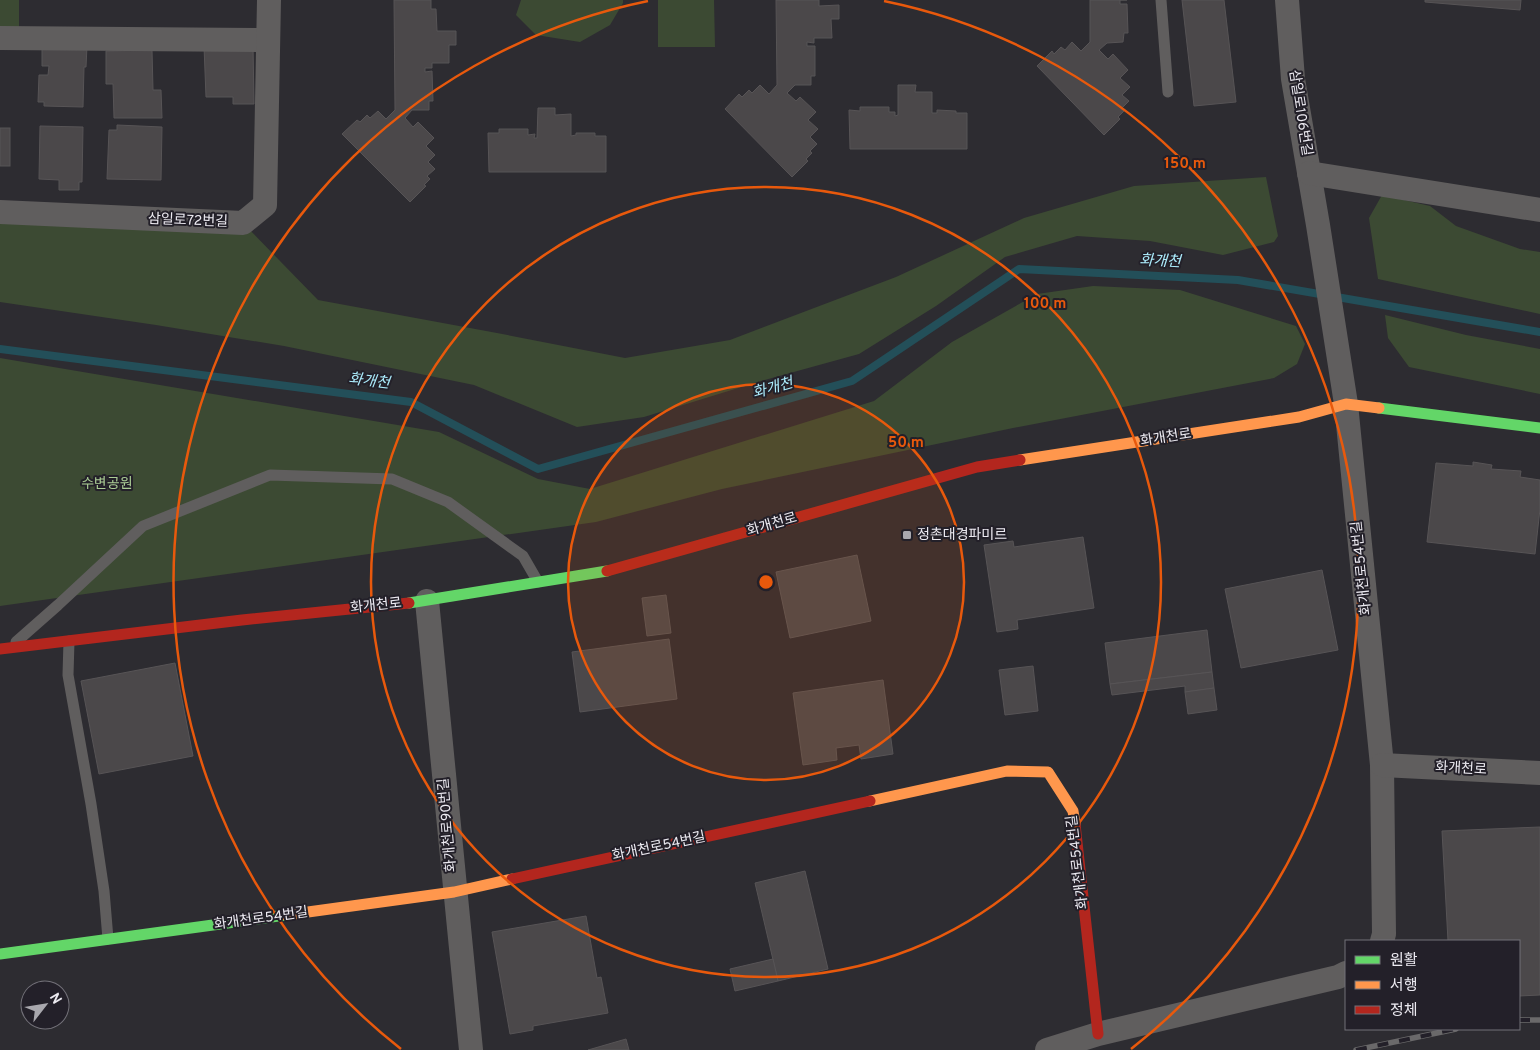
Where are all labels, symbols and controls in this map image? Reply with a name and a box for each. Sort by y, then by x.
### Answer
street label: 삼일로106번길 [1285,69,1315,157]
text: 150 m [1164,155,1206,174]
street label: 삼일로72번길 [148,211,228,231]
water label: 화개천 [1139,251,1183,273]
text: 100 m [1024,295,1066,314]
water label: 화개천 [347,370,393,394]
water label: 화개천 [750,374,798,404]
street label: 화개천로 [1139,425,1193,450]
text: 50 m [888,434,924,453]
park label: 수변공원 [81,476,133,493]
street label: 화개천로 [745,509,799,540]
street label: 화개천로54번길 [1348,520,1375,616]
place label: 정촌대경파미르 [917,527,1007,544]
marker: 정촌대경파미르 [901,529,913,541]
centre of rings [757,573,775,591]
street label: 화개천로 [349,594,403,617]
street label: 화개천로 [1435,758,1487,779]
street label: 화개천로90번길 [434,777,461,873]
street label: 화개천로54번길 [1063,814,1092,910]
street label: 화개천로54번길 [611,828,707,865]
street label: 화개천로54번길 [213,903,309,934]
legend [1345,940,1520,1030]
text: 원활 [1390,952,1418,971]
text: 서행 [1390,977,1418,996]
north arrow [20,980,70,1030]
text: N [45,990,65,1008]
text: 정체 [1390,1002,1418,1021]

